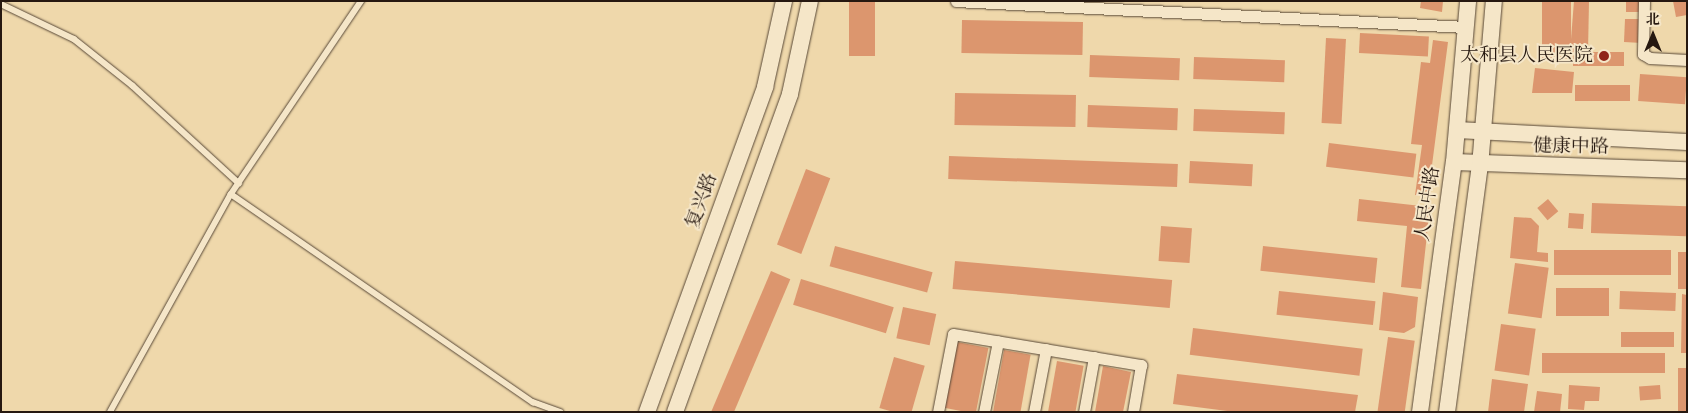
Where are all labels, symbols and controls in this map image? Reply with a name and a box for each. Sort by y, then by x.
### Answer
north arrow [1628,10,1678,60]
text: 北 [1646,11,1660,29]
place label: 太和县人民医院 [1460,45,1593,67]
marker: 太和县人民医院 [1597,49,1611,63]
street label: 健康中路 [1533,135,1609,159]
street label: 人民中路 [1411,165,1445,243]
street label: 复兴路 [682,170,722,232]

